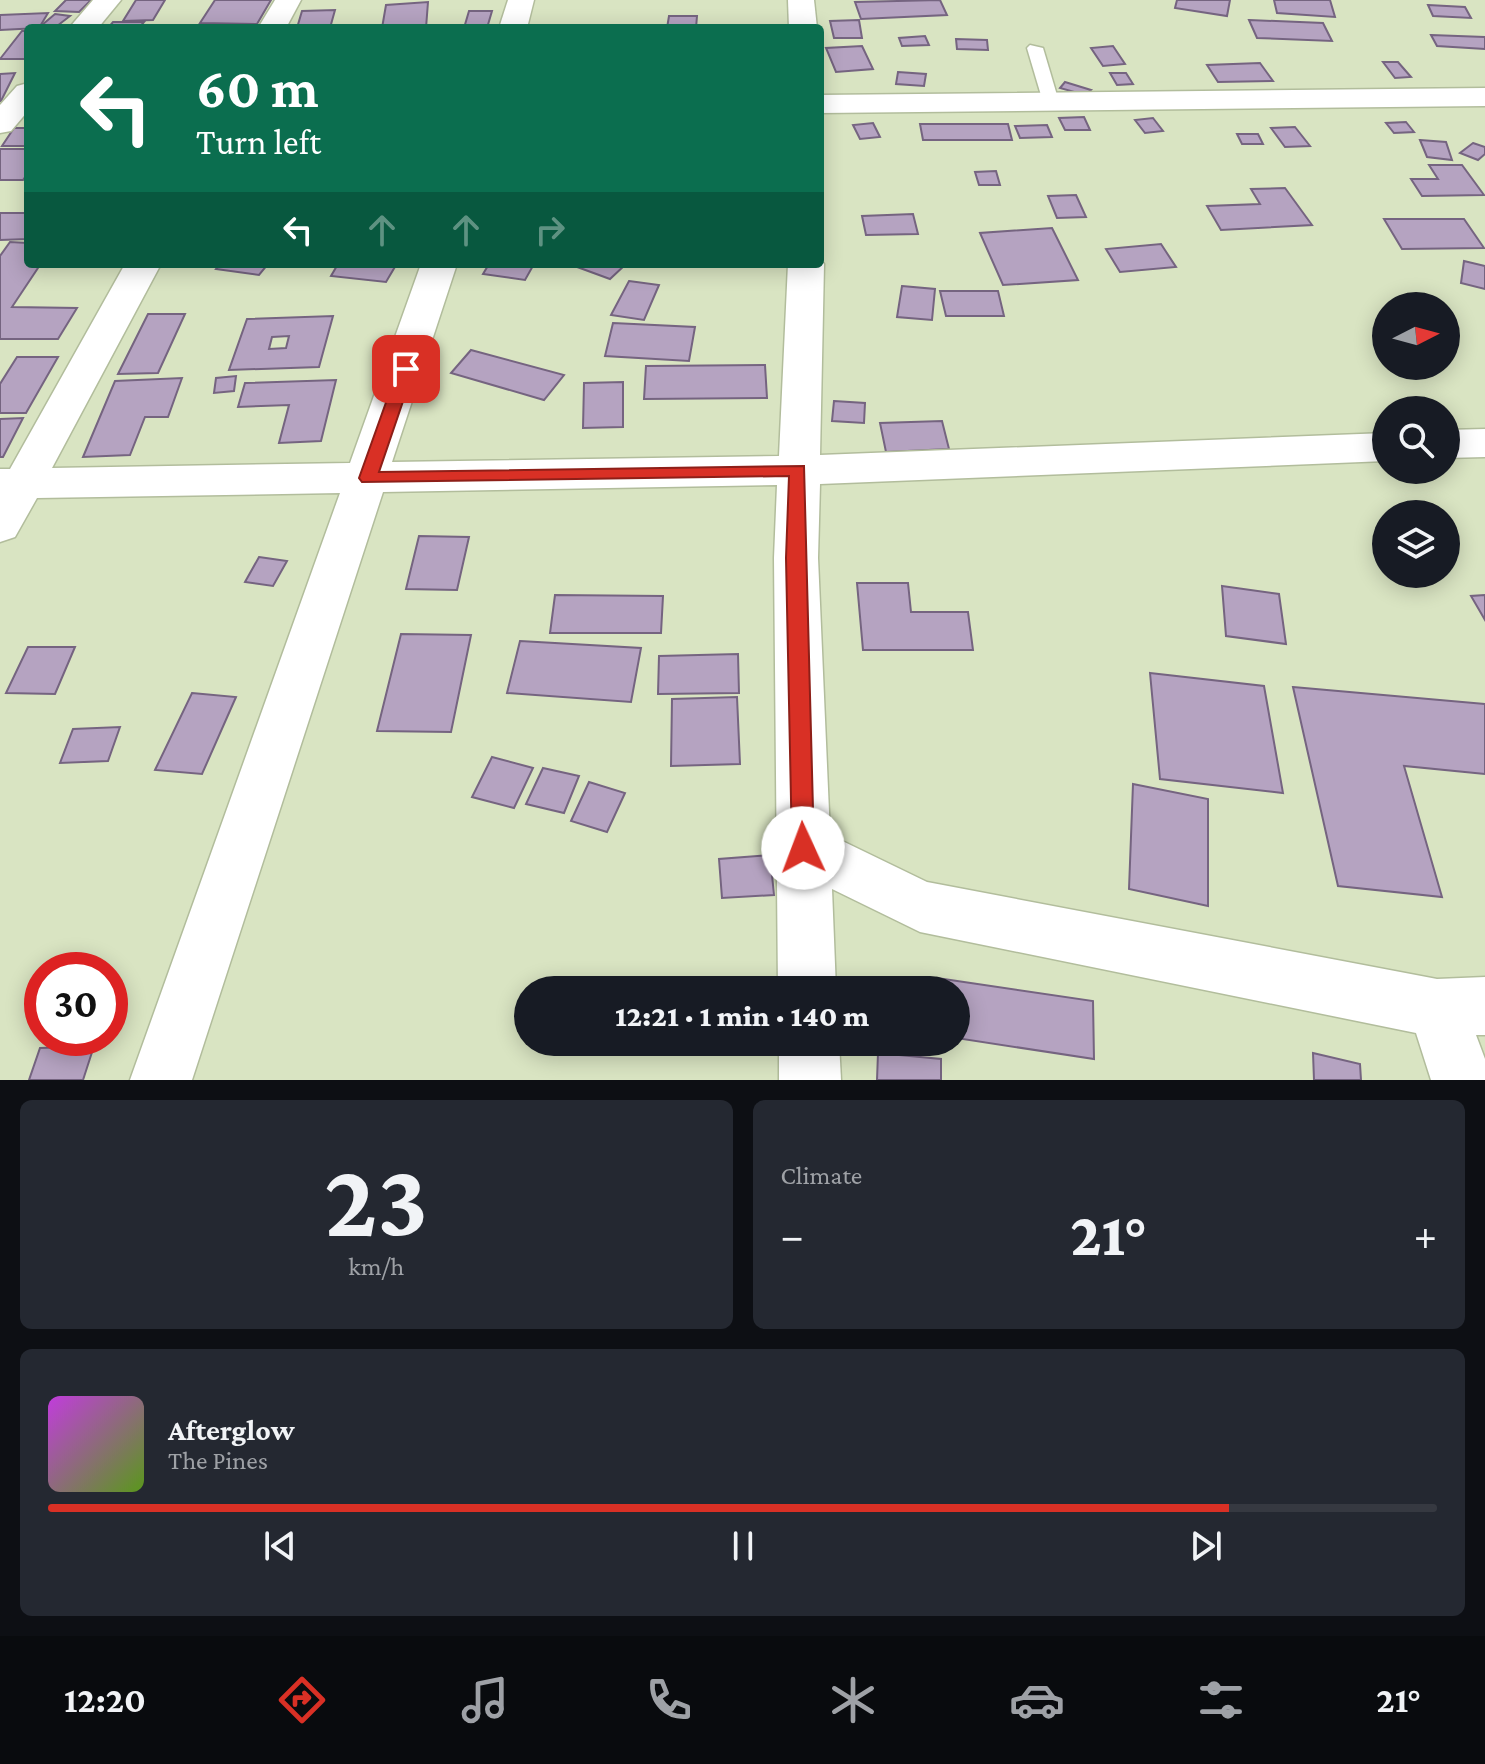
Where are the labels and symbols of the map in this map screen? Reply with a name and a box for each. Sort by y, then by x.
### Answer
north arrow [1372,292,1460,380]
pin [372,335,440,403]
position arrow [761,806,845,890]
speed limit sign: 30 [24,952,128,1056]

